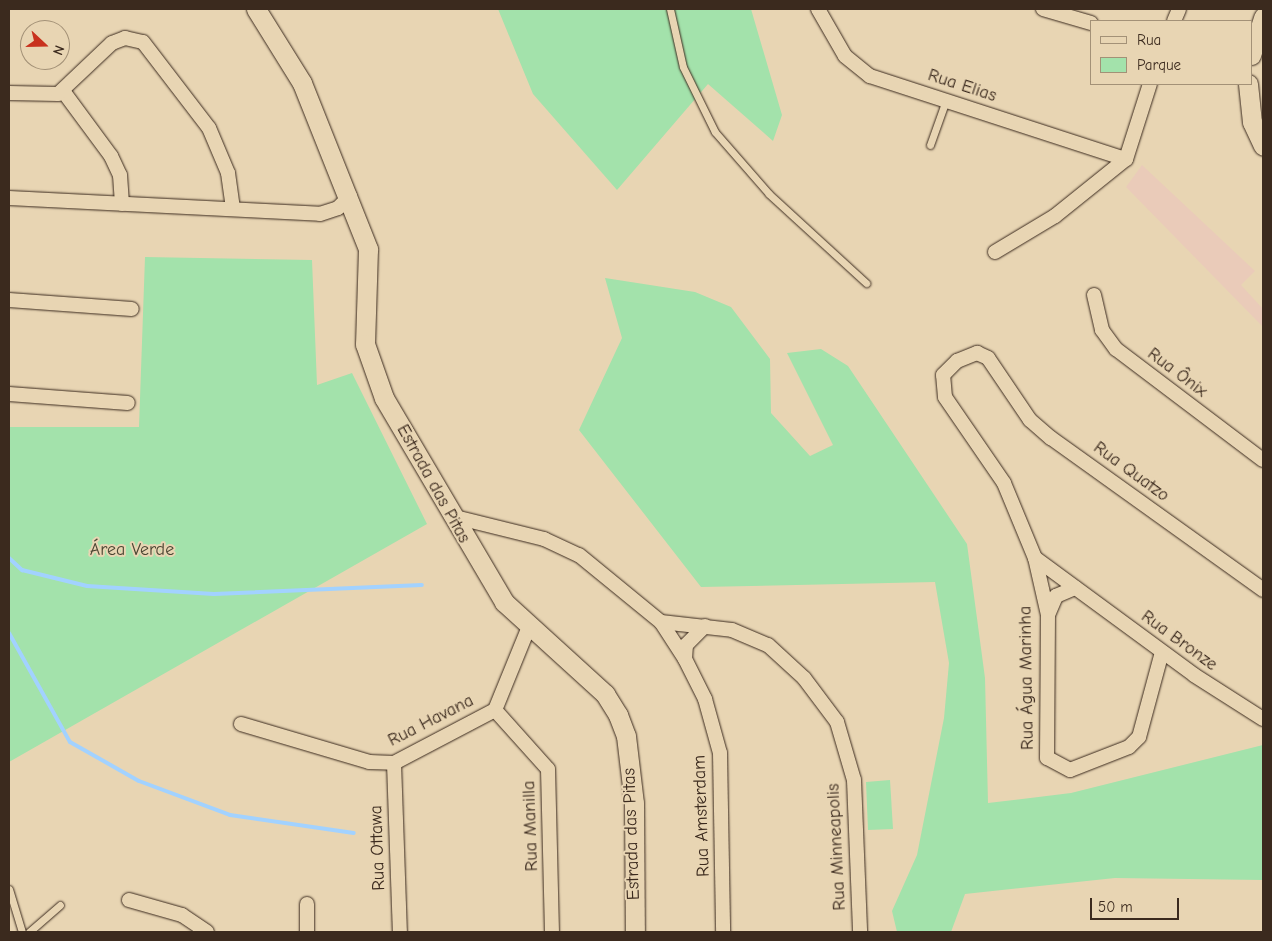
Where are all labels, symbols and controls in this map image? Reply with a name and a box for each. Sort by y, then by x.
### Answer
north arrow [20,20,70,70]
legend [1090,20,1252,85]
text: Rua [1137,31,1161,49]
text: N [49,43,68,58]
text: Parque [1137,56,1181,74]
street label: Rua Elias [925,65,999,107]
street label: Rua Ônix [1143,344,1211,402]
street label: Estrada das Pitas [391,421,475,547]
street label: Rua Quatzo [1089,437,1173,507]
park label: Área Verde [90,539,174,561]
street label: Rua Água Marinha [1015,606,1039,750]
street label: Rua Bronze [1137,606,1221,676]
street label: Rua Havana [385,690,477,752]
street label: Rua Amsterdam [689,755,715,877]
street label: Estrada das Pitas [619,768,645,900]
street label: Rua Manilla [519,780,543,872]
street label: Rua Minneapolis [823,783,851,911]
street label: Rua Ottawa [366,805,390,891]
scale bar [1092,888,1181,920]
text: 50 m [1098,898,1133,916]

